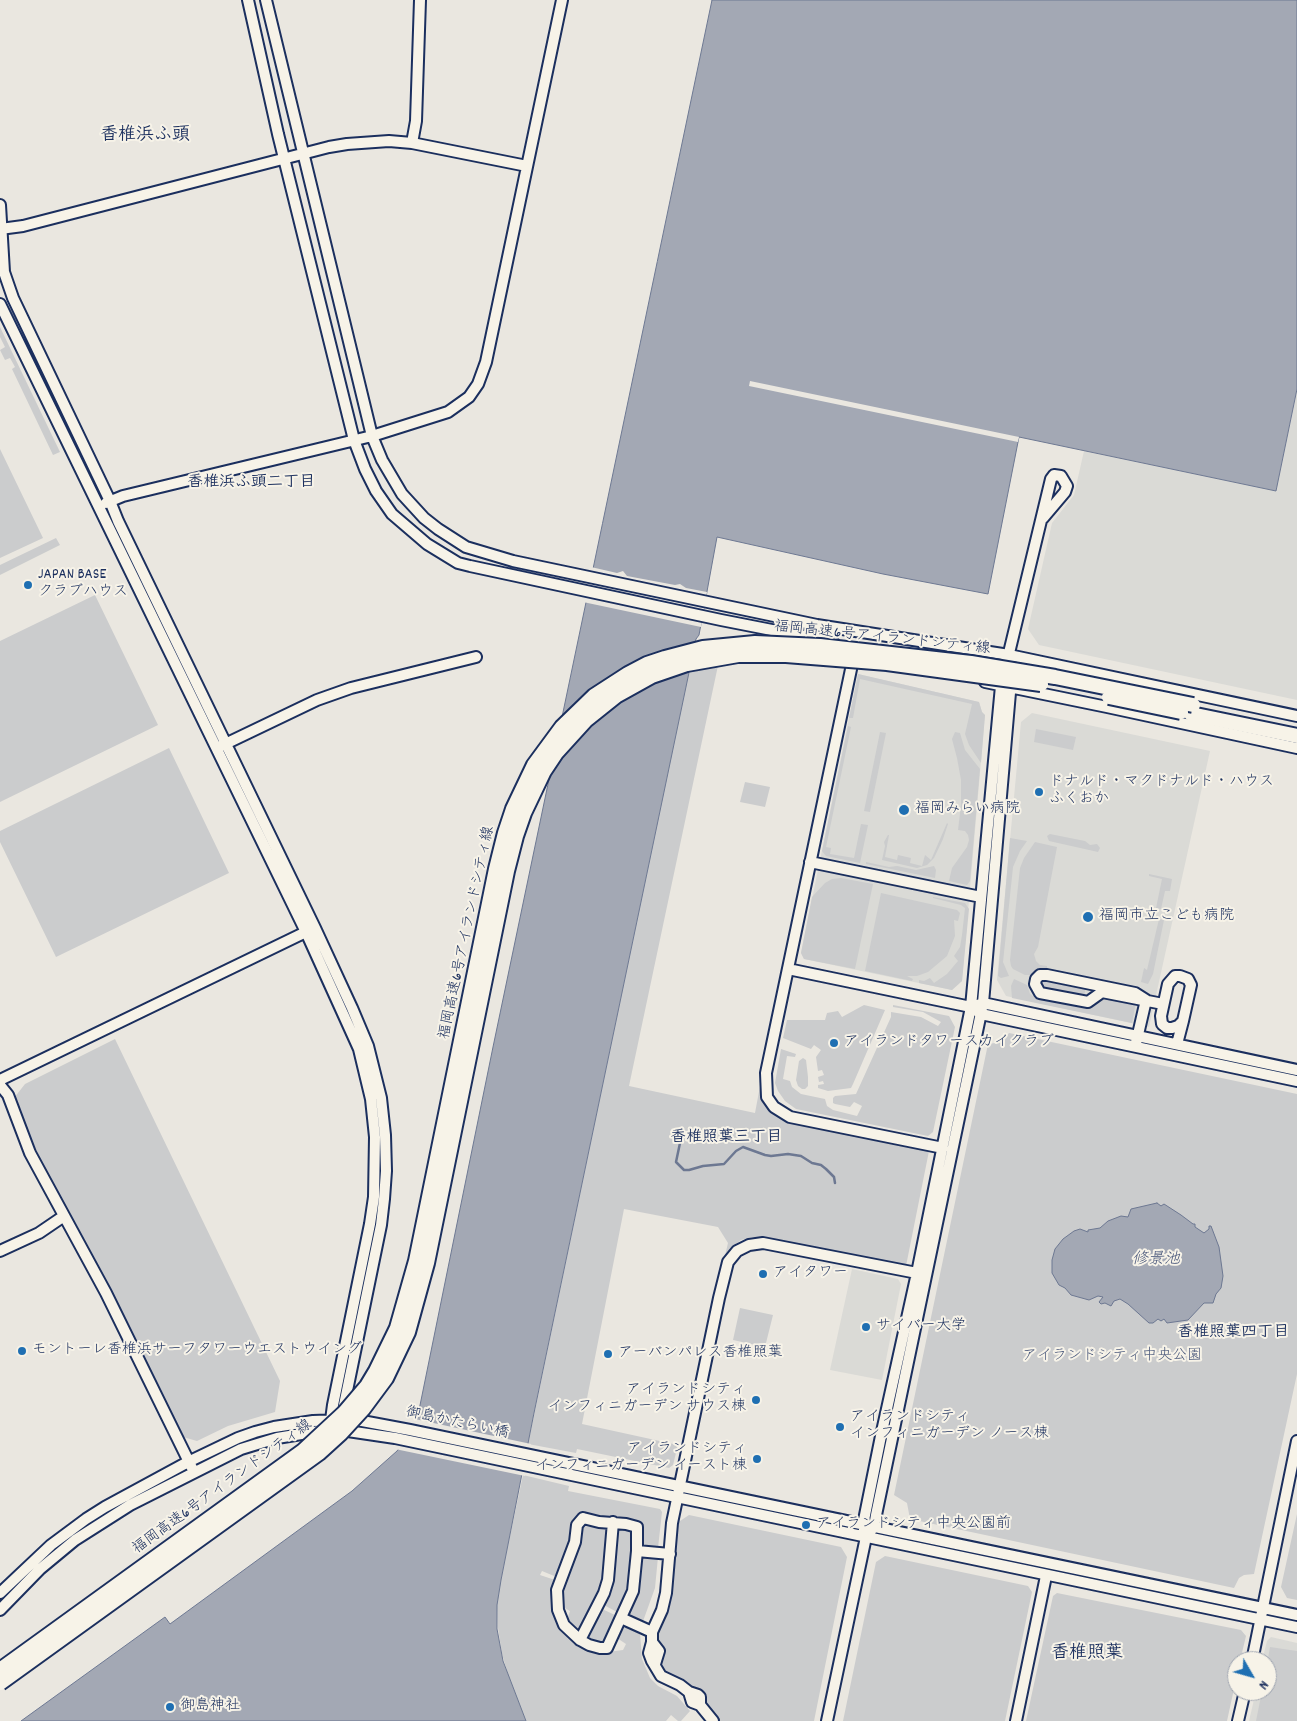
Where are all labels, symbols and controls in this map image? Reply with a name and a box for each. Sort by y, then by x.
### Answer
district label: 香椎浜ふ頭 [100,126,190,148]
district label: 香椎浜ふ頭二丁目 [187,474,315,494]
place label: JAPAN BASE クラブハウス [38,567,128,602]
marker: JAPAN BASE クラブハウス [22,579,34,591]
street label: 福岡高速6号アイランドシティ線 [773,619,991,659]
place label: ドナルド・マクドナルド・ハウス ふくおか [1049,774,1274,809]
marker: ドナルド・マクドナルド・ハウス ふくおか [1033,786,1045,798]
place label: 福岡みらい病院 [915,801,1020,819]
marker: 福岡みらい病院 [897,803,911,817]
street label: 福岡高速6号アイランドシティ線 [437,825,499,1041]
place label: 福岡市立こども病院 [1099,908,1234,926]
marker: 福岡市立こども病院 [1081,910,1095,924]
place label: アイランドタワースカイクラブ [844,1034,1054,1052]
marker: アイランドタワースカイクラブ [828,1037,840,1049]
district label: 香椎照葉三丁目 [670,1129,782,1149]
water label: 修景池 [1132,1251,1180,1271]
place label: アイタワー [773,1265,848,1283]
marker: アイタワー [757,1268,769,1280]
place label: サイバー大学 [876,1318,966,1336]
marker: サイバー大学 [860,1321,872,1333]
district label: 香椎照葉四丁目 [1177,1324,1289,1344]
place label: モントーレ香椎浜サーフタワーウエストウイング [32,1342,362,1360]
marker: モントーレ香椎浜サーフタワーウエストウイング [16,1345,28,1357]
place label: アーバンパレス香椎照葉 [618,1345,782,1363]
marker: アーバンパレス香椎照葉 [602,1348,614,1360]
park label: アイランドシティ中央公園 [1022,1348,1202,1366]
place label: アイランドシティ インフィニガーデン サウス棟 [548,1382,746,1417]
marker: アイランドシティ インフィニガーデン サウス棟 [750,1394,762,1406]
street label: 御島かたらい橋 [404,1404,510,1444]
place label: アイランドシティ インフィニガーデン ノース棟 [850,1409,1048,1444]
street label: 福岡高速6号アイランドシティ線 [130,1417,316,1559]
marker: アイランドシティ インフィニガーデン ノース棟 [834,1421,846,1433]
place label: アイランドシティ インフィニガーデン イースト棟 [535,1441,747,1476]
marker: アイランドシティ インフィニガーデン イースト棟 [751,1453,763,1465]
place label: アイランドシティ中央公園前 [816,1516,1011,1534]
marker: アイランドシティ中央公園前 [800,1519,812,1531]
district label: 香椎照葉 [1051,1644,1123,1666]
north arrow [1227,1651,1277,1701]
text: N [1253,1676,1273,1693]
place label: 御島神社 [180,1698,240,1716]
marker: 御島神社 [164,1701,176,1713]

